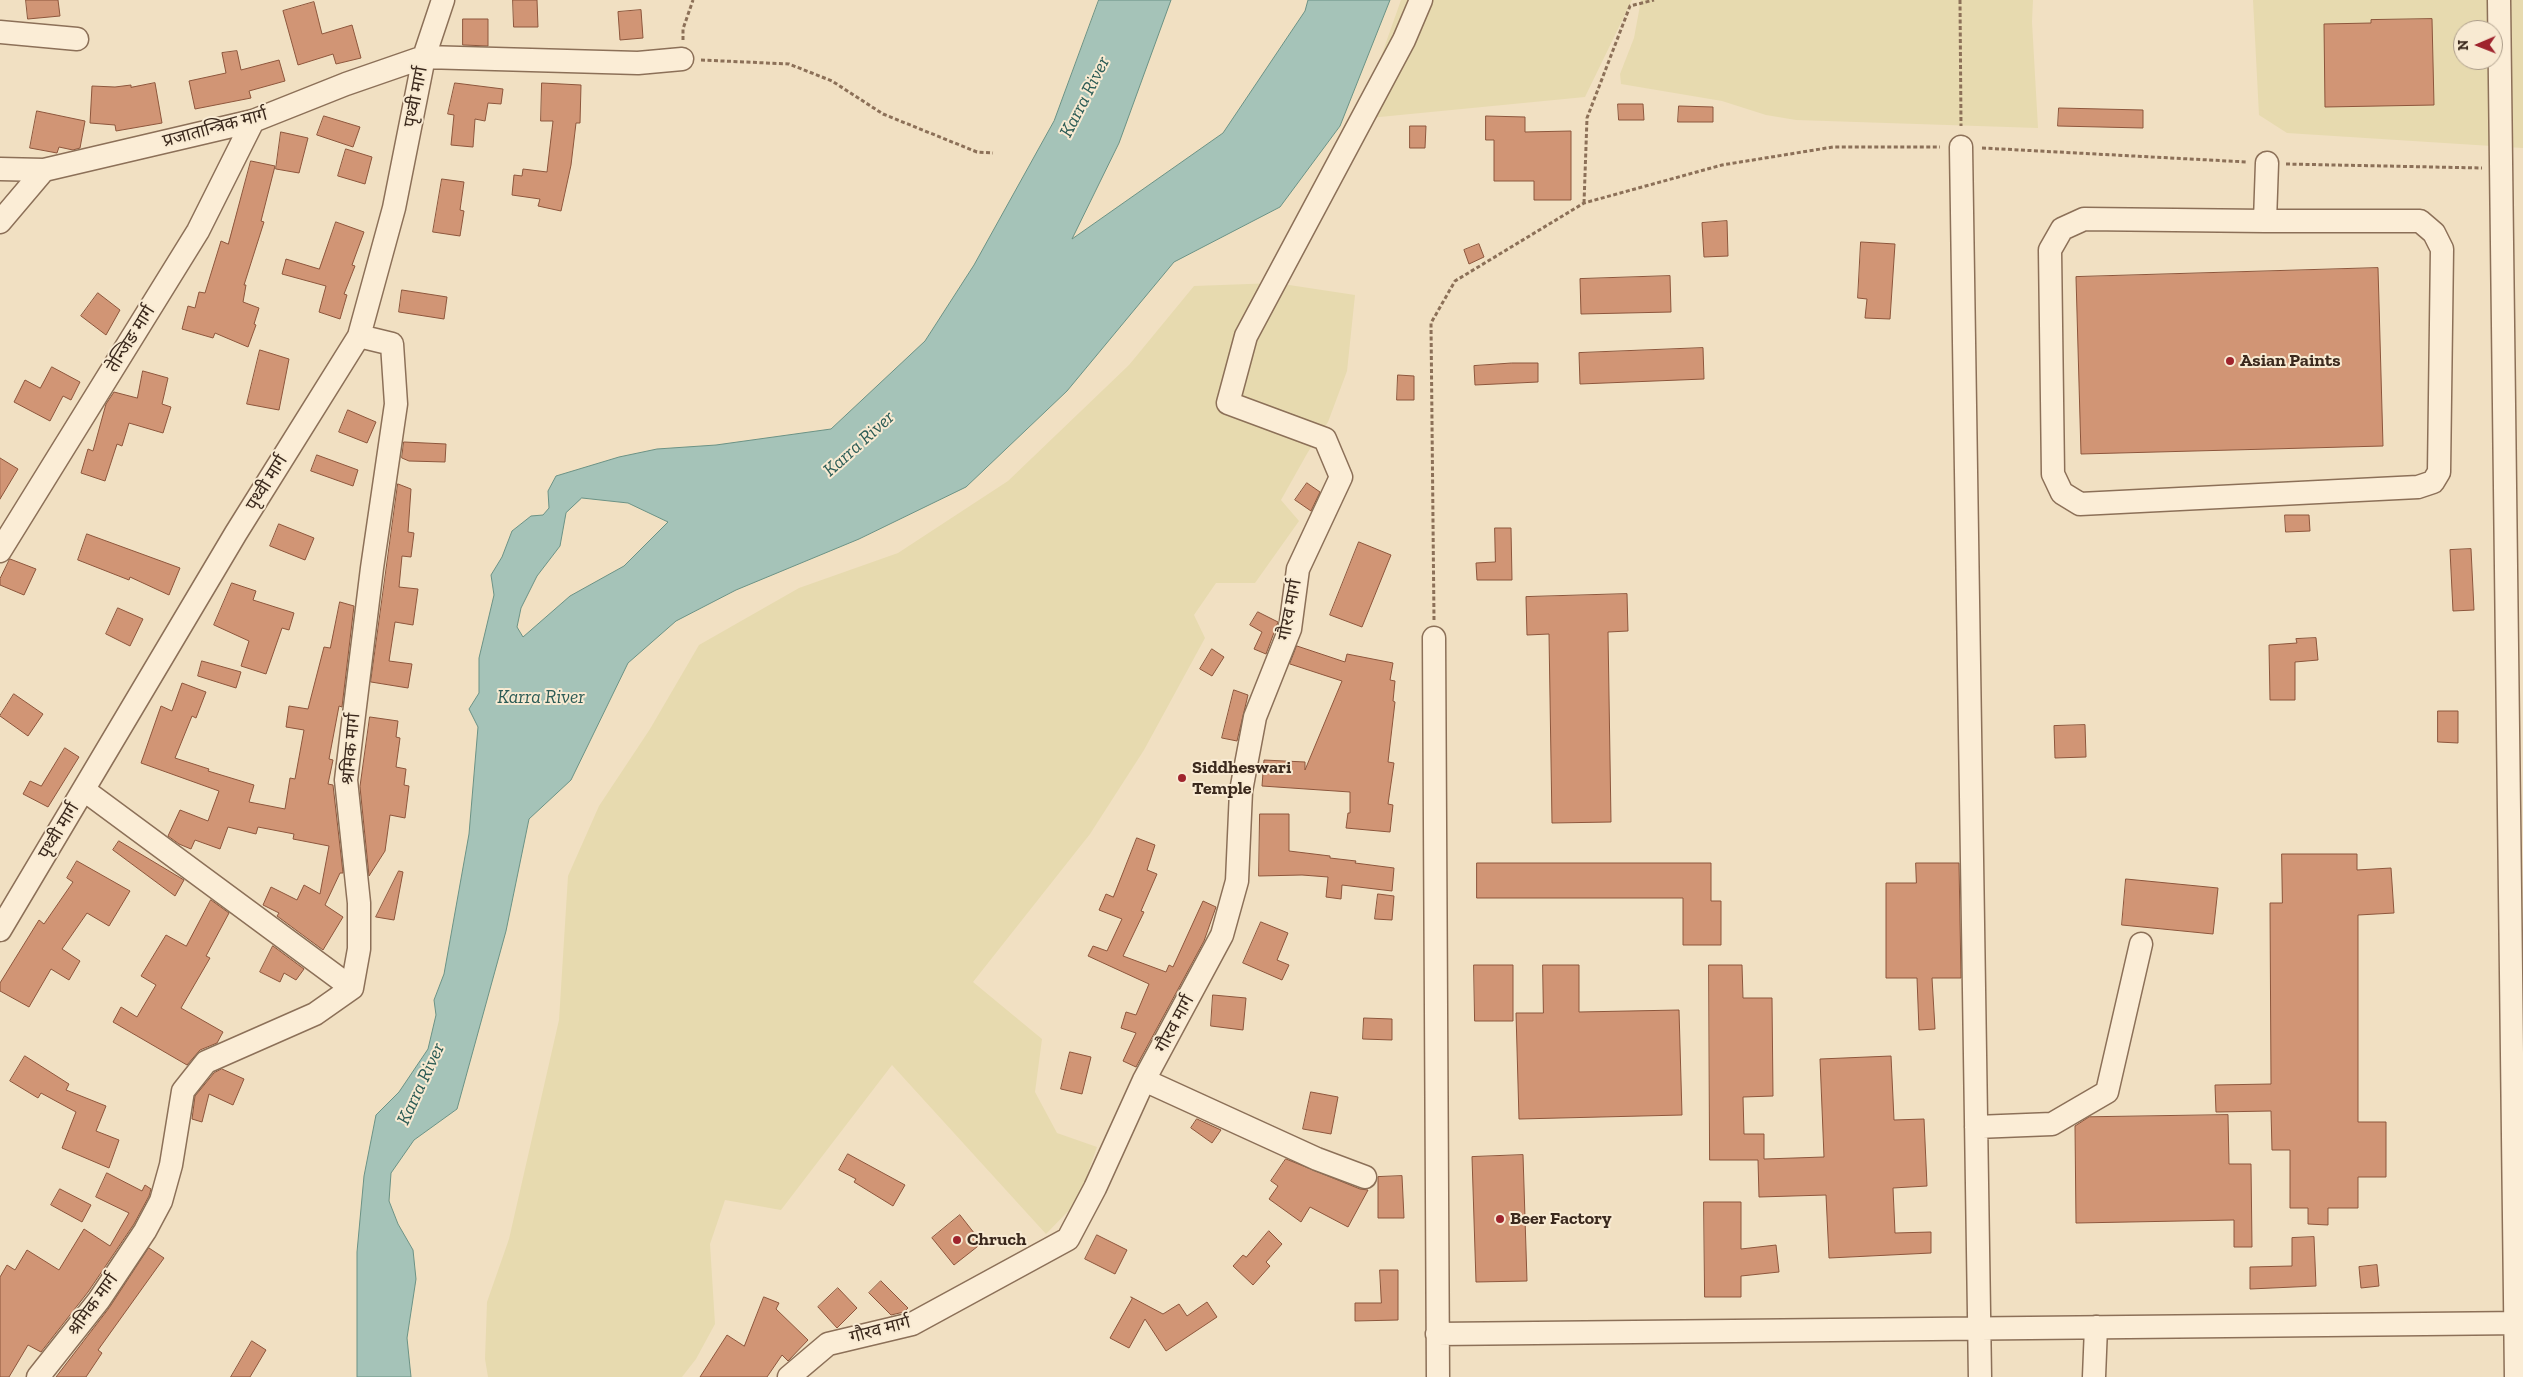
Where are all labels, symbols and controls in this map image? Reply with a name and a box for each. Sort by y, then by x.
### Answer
north arrow [2453,20,2503,70]
text: N [2455,40,2472,51]
water label: Karra River [1055,53,1115,141]
street label: पृथ्वी मार्ग [400,65,432,129]
street label: प्रजातान्त्रिक मार्ग [160,104,270,152]
street label: तेन्जिङ मार्ग [102,302,160,376]
place label: Asian Paints [2240,350,2340,372]
marker: Asian Paints [2224,355,2236,367]
water label: Karra River [819,406,899,482]
street label: पृथ्वी मार्ग [242,451,292,515]
street label: गौरव मार्ग [1274,578,1306,642]
water label: Karra River [497,687,585,709]
street label: श्रमिक मार्ग [337,712,365,786]
place label: Siddheswari Temple [1192,757,1291,800]
marker: Siddheswari Temple [1176,772,1188,784]
street label: पृथ्वी मार्ग [34,799,84,863]
street label: गौरव मार्ग [1151,992,1199,1056]
water label: Karra River [392,1039,450,1129]
place label: Beer Factory [1510,1208,1612,1230]
marker: Beer Factory [1494,1213,1506,1225]
place label: Chruch [967,1229,1026,1251]
marker: Chruch [951,1234,963,1246]
street label: श्रमिक मार्ग [63,1270,123,1340]
street label: गौरव मार्ग [847,1312,913,1348]

